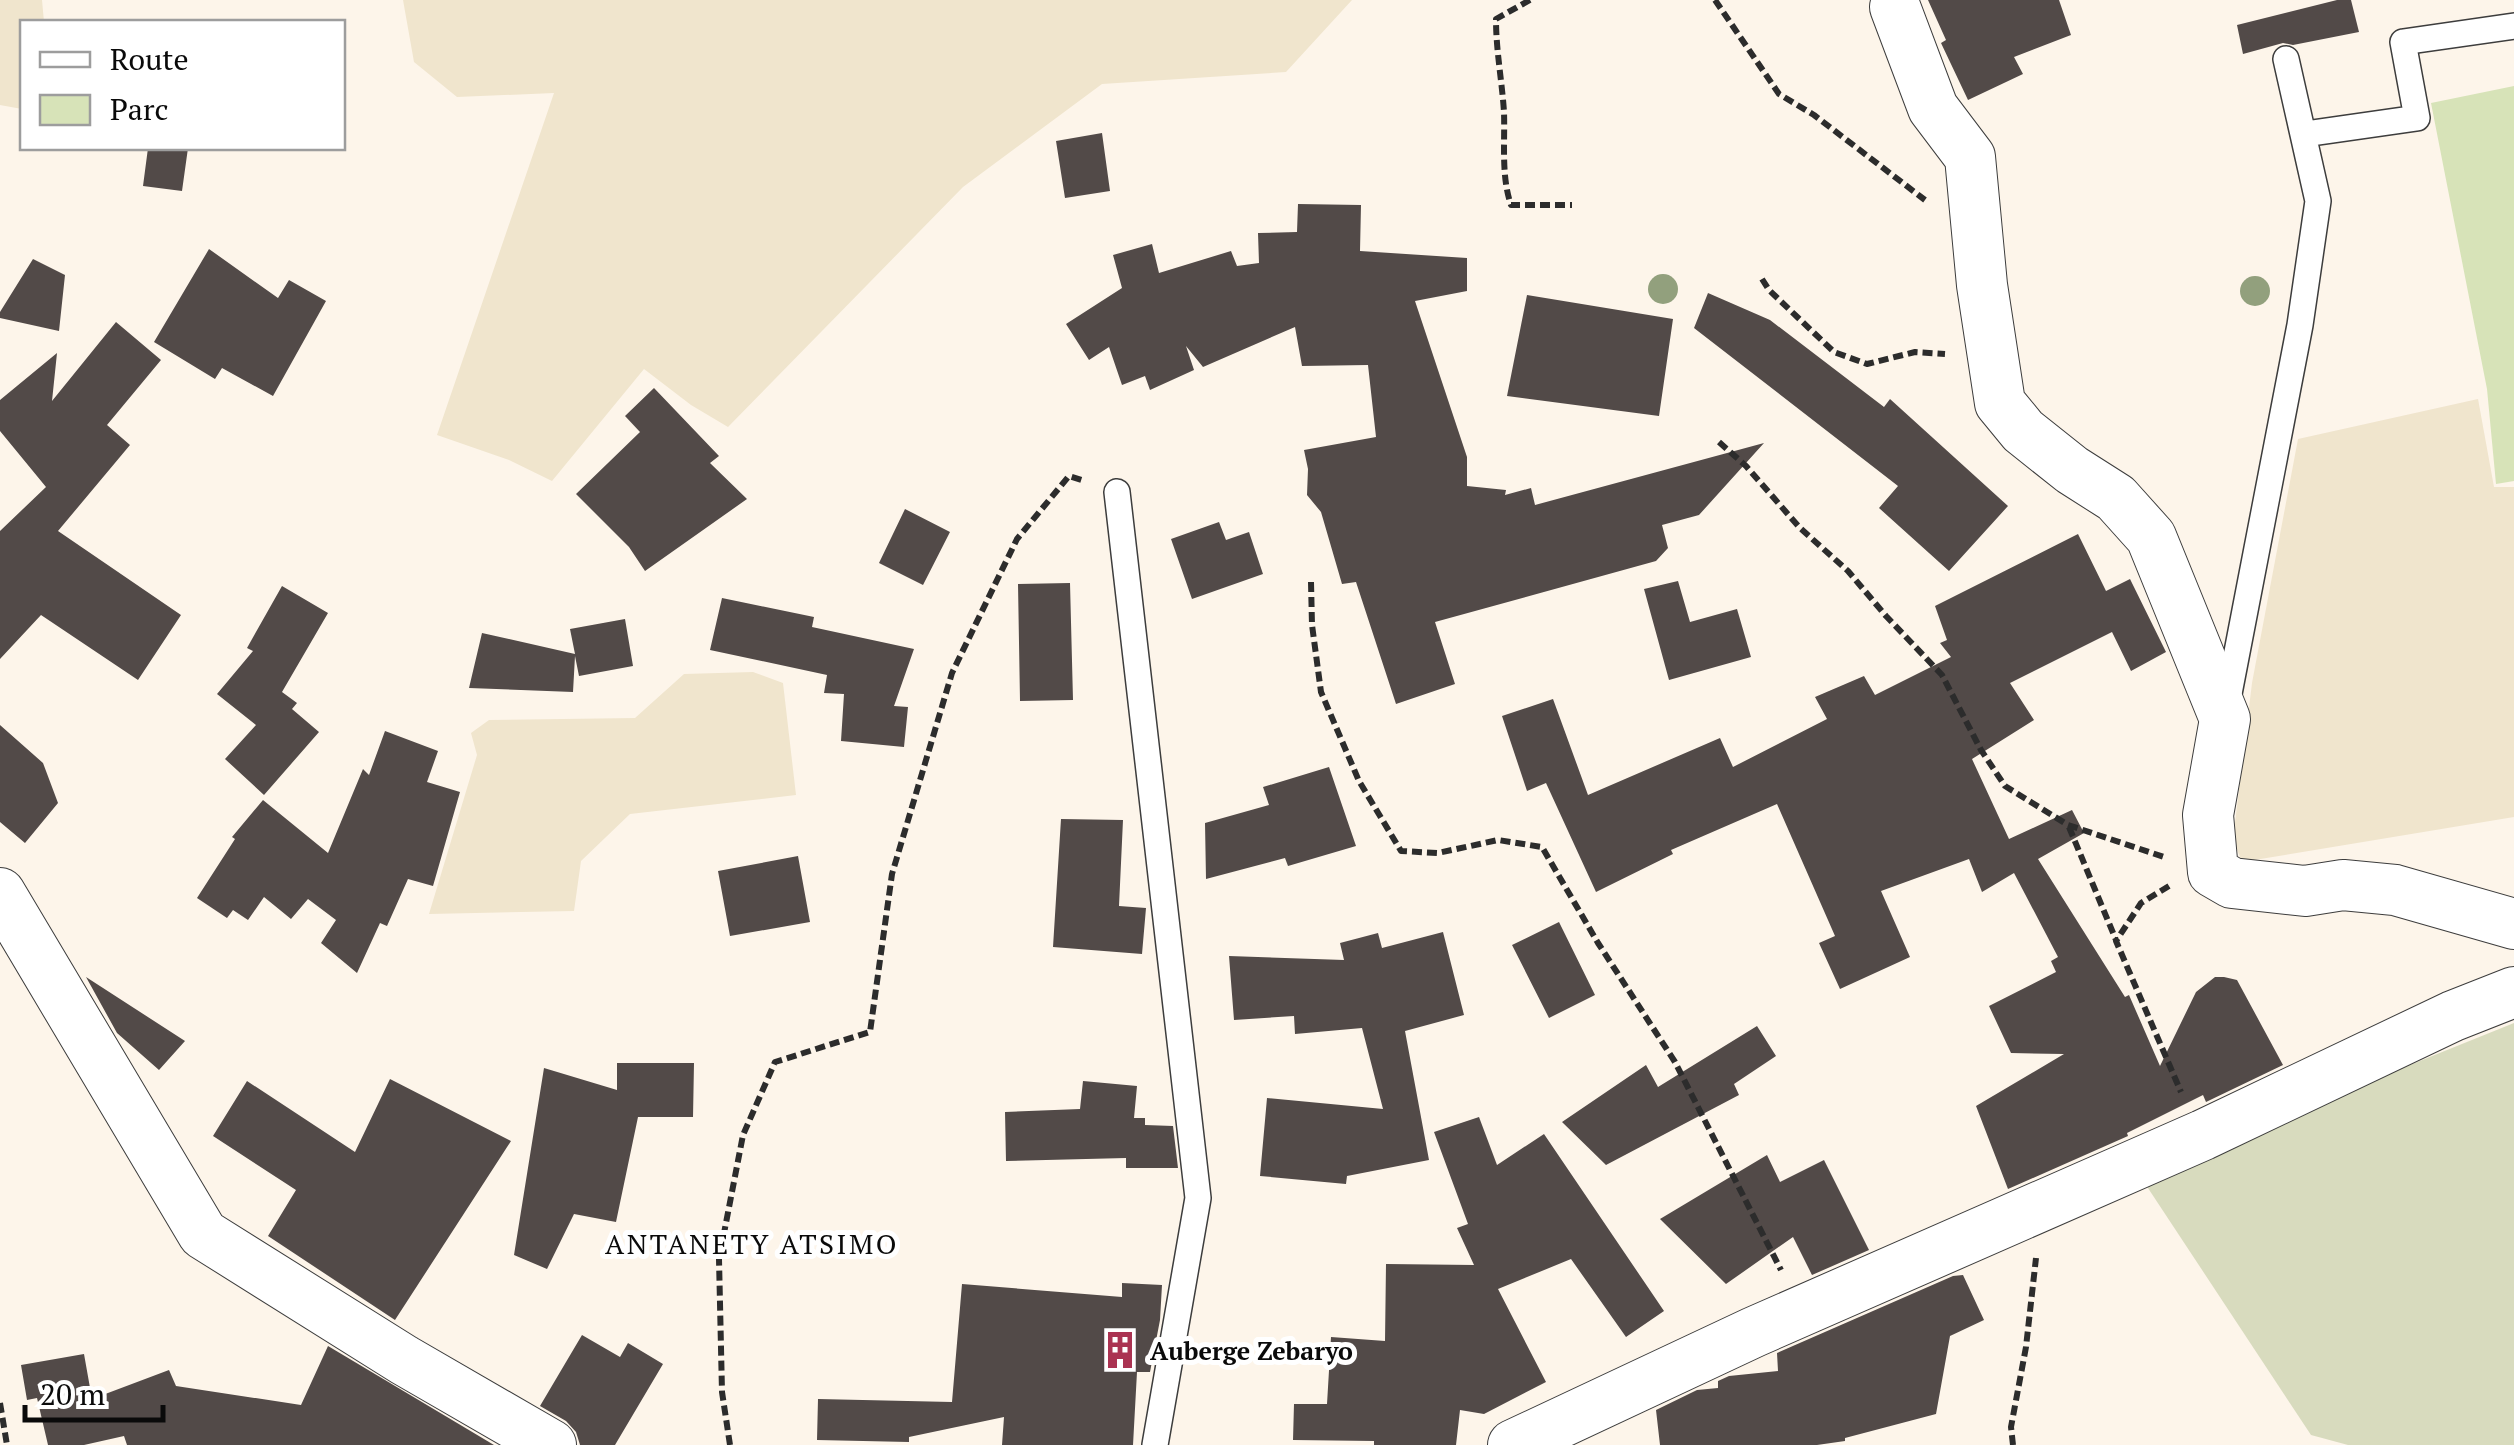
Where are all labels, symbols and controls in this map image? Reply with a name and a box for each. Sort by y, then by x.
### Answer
legend [20,20,345,150]
text: Route [110,39,189,79]
text: Parc [110,89,169,129]
district label: ANTANETY ATSIMO [605,1225,899,1262]
building icon: Auberge Zebaryo [1099,1329,1141,1371]
place label: Auberge Zebaryo [1150,1334,1353,1367]
scale bar [25,1360,162,1422]
text: 20 m [40,1374,105,1414]

